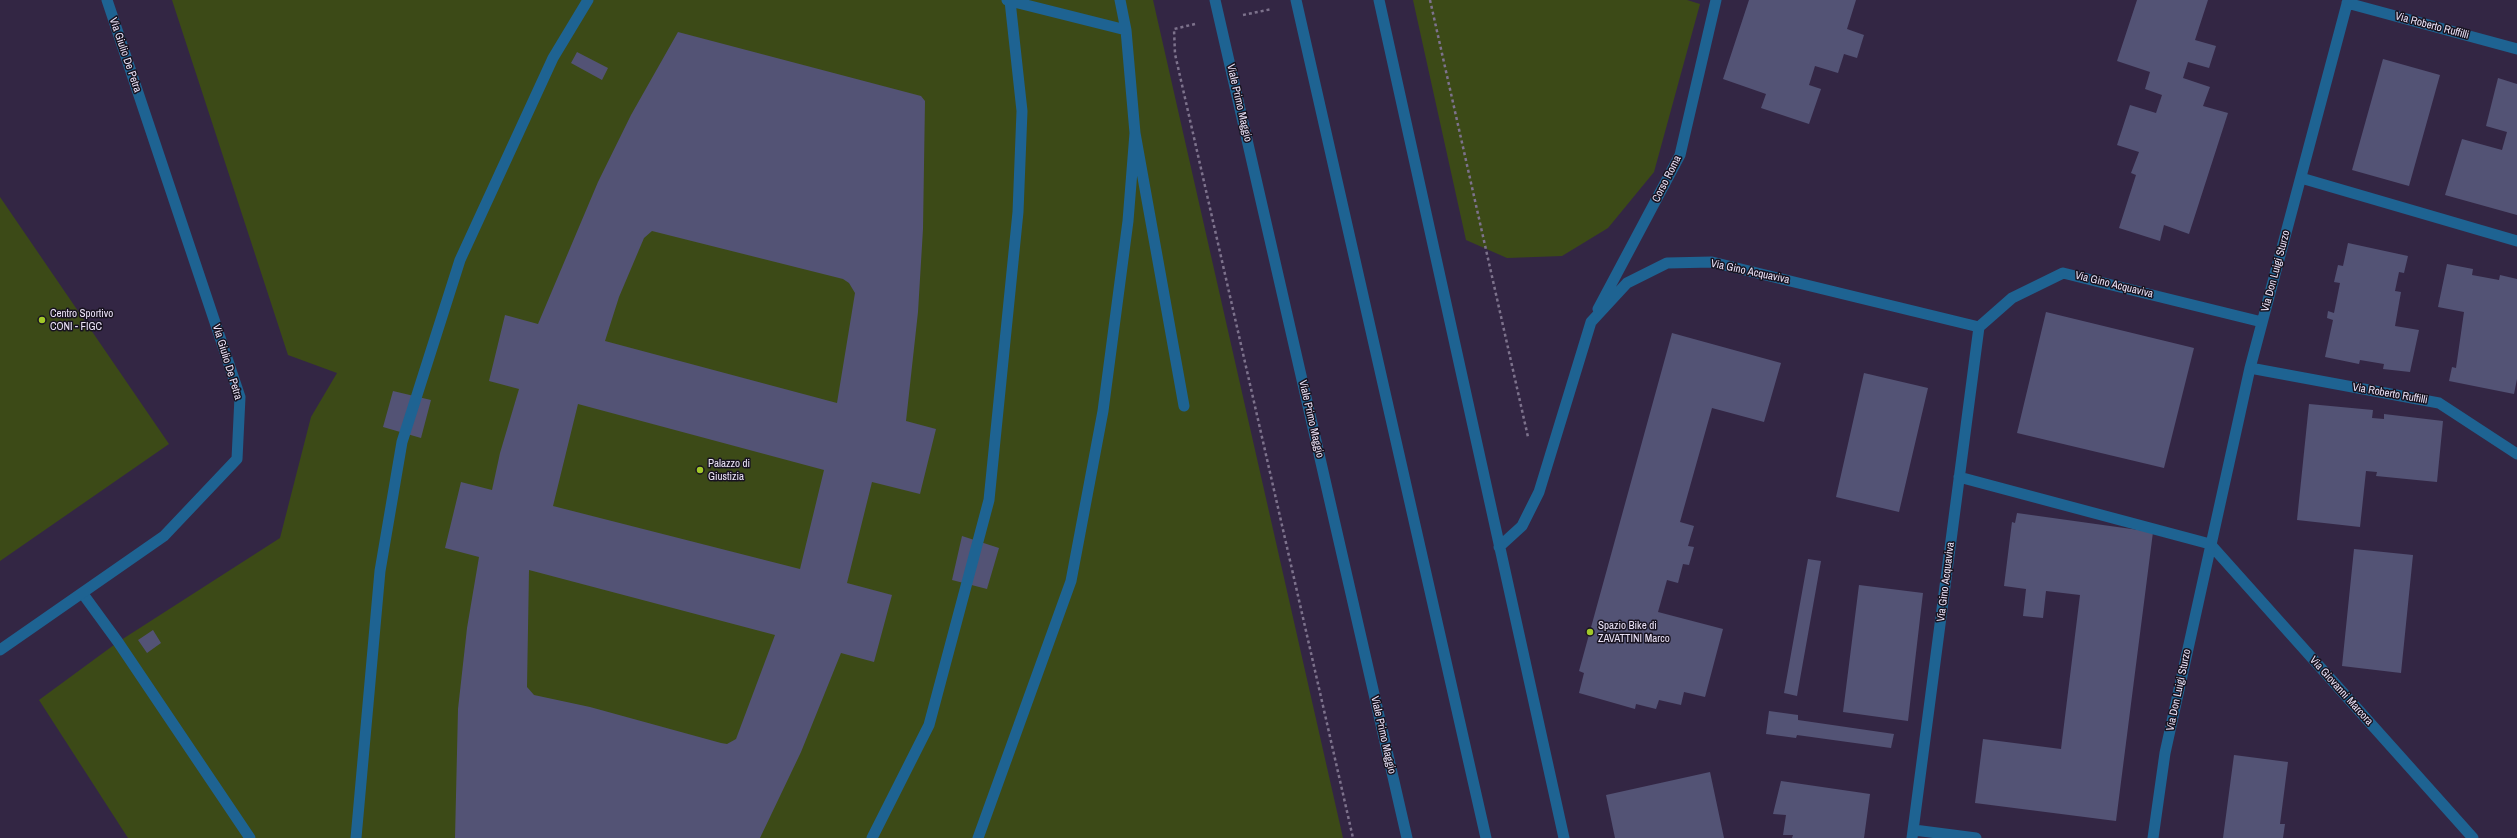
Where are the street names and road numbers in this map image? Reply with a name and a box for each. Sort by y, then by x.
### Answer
street label: Via Roberto Ruffilli [2394,10,2470,42]
street label: Via Giulio De Petra [106,16,144,94]
street label: Viale Primo Maggio [1224,63,1254,143]
street label: Corso Roma [1650,153,1684,205]
street label: Via Don Luigi Sturzo [2259,229,2293,313]
street label: Via Gino Acquaviva [1709,257,1791,287]
street label: Via Gino Acquaviva [2074,269,2154,301]
street label: Via Giulio De Petra [209,323,245,401]
street label: Viale Primo Maggio [1296,379,1326,459]
street label: Via Roberto Ruffilli [2351,381,2429,407]
street label: Via Gino Acquaviva [1935,541,1957,623]
street label: Via Don Luigi Sturzo [2164,648,2194,732]
street label: Via Giovanni Marcora [2307,654,2375,728]
street label: Viale Primo Maggio [1368,695,1398,775]

